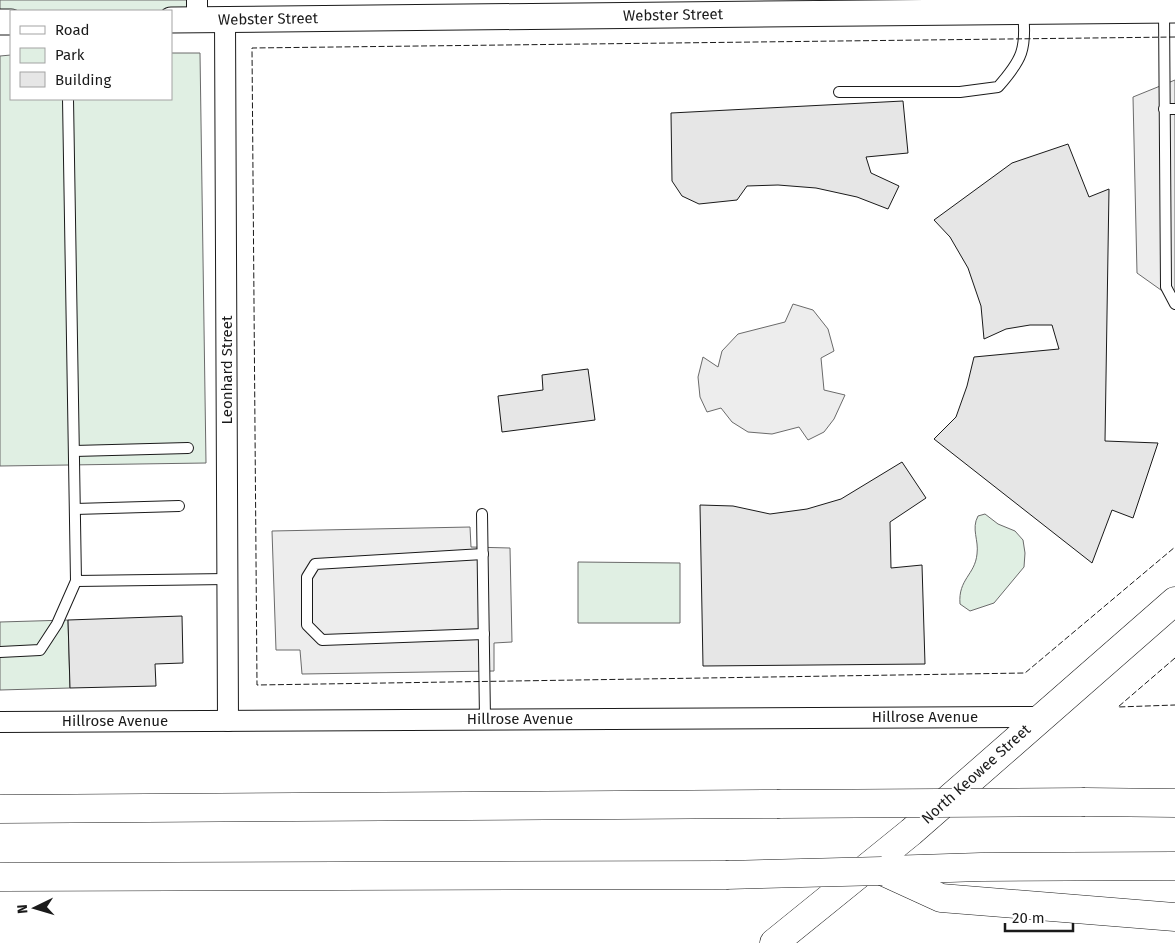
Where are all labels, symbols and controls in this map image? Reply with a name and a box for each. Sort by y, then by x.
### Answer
street label: Webster Street [623,5,724,25]
street label: Webster Street [218,9,319,29]
legend [10,10,172,100]
text: Road [55,21,90,39]
text: Park [55,46,85,64]
text: Building [55,71,111,89]
street label: Leonhard Street [218,315,236,424]
street label: Hillrose Avenue [872,708,978,726]
street label: Hillrose Avenue [467,710,573,728]
street label: Hillrose Avenue [62,712,168,730]
street label: North Keowee Street [918,720,1035,828]
north arrow [10,883,60,933]
scale bar [1005,900,1072,932]
text: N [14,904,31,914]
text: 20 m [1012,909,1045,927]

